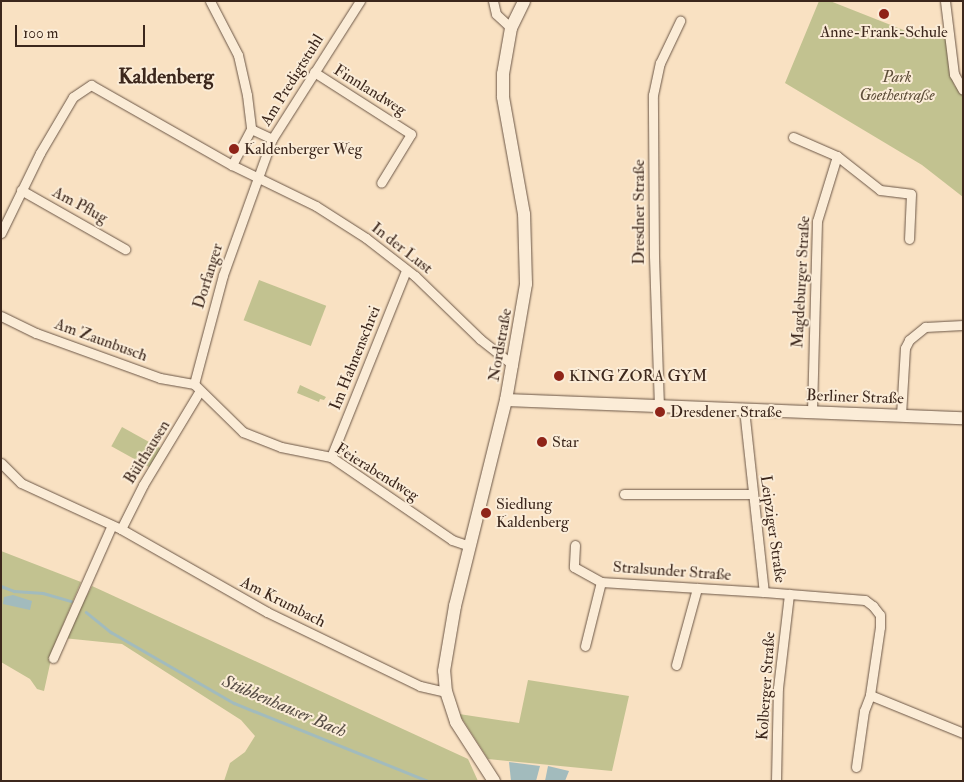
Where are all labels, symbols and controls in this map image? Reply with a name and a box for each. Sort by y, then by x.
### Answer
marker: Anne-Frank-Schule [878,8,890,20]
scale bar [18,15,148,47]
place label: Anne-Frank-Schule [820,22,948,42]
text: 100 m [23,24,58,43]
street label: Am Predigtstuhl [256,31,328,129]
street label: Finnlandweg [330,60,410,120]
district label: Kaldenberg [118,64,214,90]
park label: Park Goethestraße [859,67,935,105]
place label: Kaldenberger Weg [244,139,362,159]
marker: Kaldenberger Weg [228,143,240,155]
street label: Dresdner Straße [629,159,649,265]
street label: Am Pflug [49,182,111,228]
street label: Magdeburger Straße [788,215,814,349]
street label: In der Lust [368,218,436,278]
street label: Dorfanger [189,241,227,311]
street label: Im Hahnenschrei [325,303,385,413]
street label: Nordstraße [484,307,516,383]
street label: Am Zaunbusch [52,314,150,366]
place label: KING ZORA GYM [569,366,707,386]
marker: KING ZORA GYM [553,370,565,382]
street label: Berliner Straße [806,386,904,408]
place label: Dresdener Straße [670,402,782,422]
marker: Dresdener Straße [654,406,666,418]
street label: Bülthausen [120,417,174,487]
place label: Star [552,432,579,452]
marker: Star [536,436,548,448]
street label: Feierabendweg [332,439,422,505]
street label: Leipziger Straße [756,474,790,584]
place label: Siedlung Kaldenberg [496,494,569,532]
marker: Siedlung Kaldenberg [480,507,492,519]
street label: Stralsunder Straße [612,557,732,585]
street label: Am Krumbach [237,572,329,632]
street label: Kolberger Straße [753,631,779,741]
water label: Stübbenhauser Bach [218,671,350,743]

